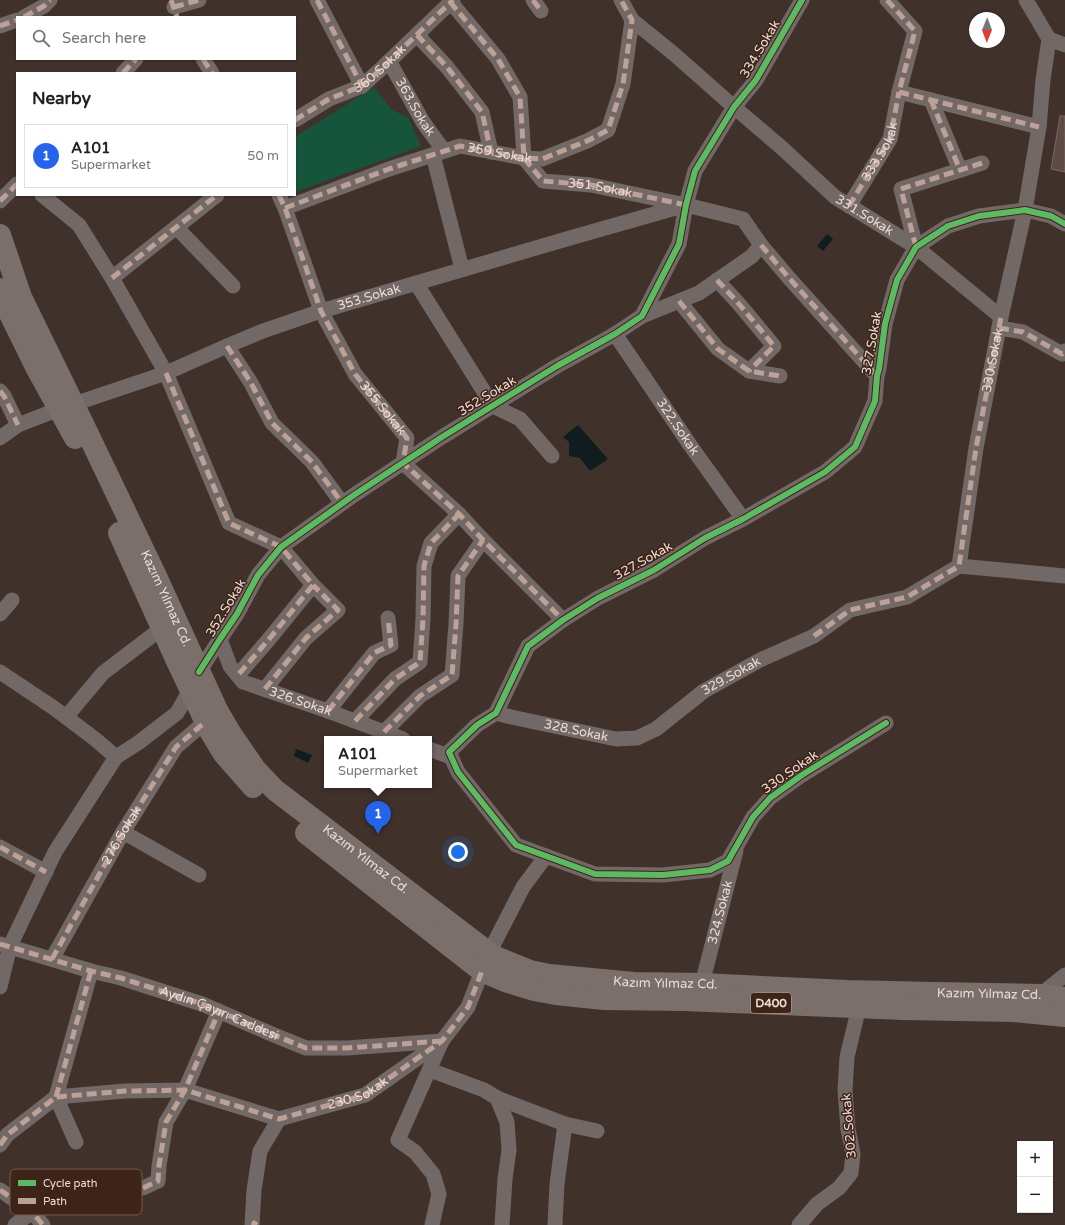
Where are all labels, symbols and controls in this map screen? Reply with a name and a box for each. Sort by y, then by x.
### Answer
north arrow [969,12,1005,48]
search box [16,16,296,60]
street label: 334.Sokak [736,17,784,81]
icon: search [30,27,52,49]
text: Search here [62,29,146,47]
street label: 360.Sokak [352,41,409,96]
street label: 363.Sokak [392,75,439,139]
text: Nearby [32,88,91,109]
street label: 333.Sokak [858,121,901,184]
text: A101 [71,139,110,157]
street label: 359.Sokak [466,140,532,166]
text: 1 [42,148,50,164]
text: 50 m [247,148,279,164]
text: Supermarket [71,157,151,173]
street label: 351.Sokak [567,175,634,201]
street label: 331.Sokak [832,191,896,239]
street label: 353.Sokak [335,280,402,314]
street label: 327.Sokak [859,310,885,376]
street label: 330.Sokak [979,327,1007,394]
street label: 352.Sokak [455,372,519,420]
street label: 355.Sokak [356,378,409,438]
street label: 322.Sokak [653,395,703,458]
street label: 327.Sokak [611,538,675,584]
street label: Kazım Yılmaz Cd. [137,548,195,649]
street label: 352.Sokak [202,576,250,640]
street label: 329.Sokak [699,653,763,699]
street label: 326.Sokak [267,683,334,720]
street label: 328.Sokak [543,716,610,745]
popup [324,736,432,788]
text: A101 [338,745,378,763]
street label: 330.Sokak [759,747,821,797]
text: Supermarket [338,763,418,779]
pin: 1 [365,801,391,834]
street label: 276.Sokak [98,803,145,867]
street label: Kazım Yılmaz Cd. [319,821,412,897]
your location [448,842,468,862]
street label: 324.Sokak [705,879,736,946]
street label: Kazım Yılmaz Cd. [612,973,718,993]
street label: Aydın Çayırı Caddesi [158,983,281,1044]
street label: Kazım Yılmaz Cd. [937,985,1042,1003]
road number: D400 [751,993,791,1013]
street label: 230.Sokak [326,1073,391,1113]
street label: 302.Sokak [838,1093,860,1159]
map controls [1017,1141,1053,1213]
button: + [1017,1141,1053,1177]
legend [10,1169,142,1215]
text: Cycle path [43,1177,98,1190]
button: − [1017,1177,1053,1213]
text: Path [43,1195,67,1208]

